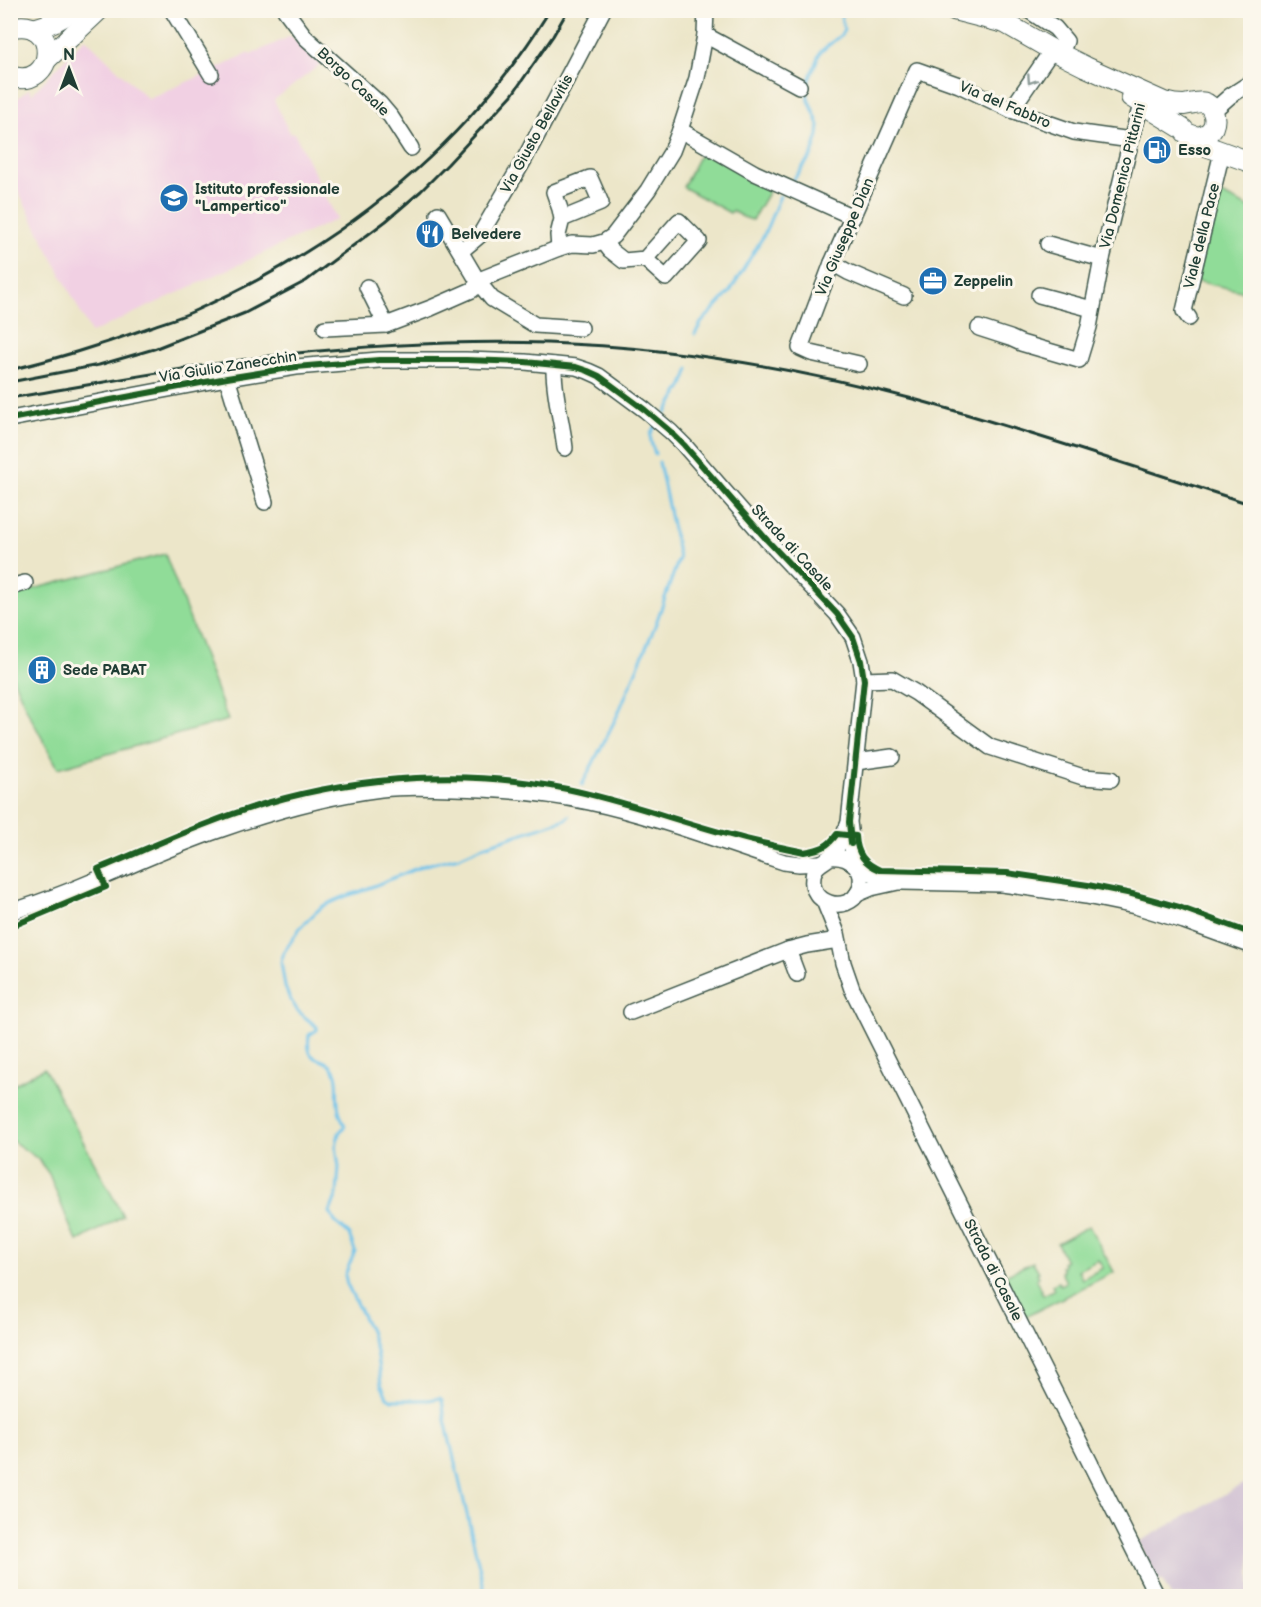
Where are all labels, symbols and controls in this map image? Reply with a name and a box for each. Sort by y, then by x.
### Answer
north arrow [39,39,99,99]
street label: Borgo Casale [313,44,393,121]
text: N [63,46,75,65]
street label: Via Giusto Bellavitis [496,71,578,197]
one-way arrow [1027,74,1039,84]
street label: Via del Fabbro [956,77,1054,133]
street label: Via Domenico Pittarini [1096,101,1150,251]
fuel station icon: Esso [1141,134,1173,166]
place label: Esso [1178,141,1212,160]
street label: Via Giuseppe Dian [812,175,878,299]
place label: Istituto professionale "Lampertico" [195,180,340,216]
street label: Viale della Pace [1180,181,1224,291]
school or university icon: Istituto professionale "Lampertico" [158,182,190,214]
restaurant icon: Belvedere [414,218,446,250]
place label: Belvedere [451,225,521,244]
office icon: Zeppelin [917,265,949,297]
place label: Zeppelin [954,272,1013,291]
street label: Via Giulio Zanecchin [158,347,298,387]
street label: Strada di Casale [747,501,837,595]
building icon: Sede PABAT [26,654,58,686]
place label: Sede PABAT [63,661,147,680]
street label: Strada di Casale [959,1216,1027,1324]

